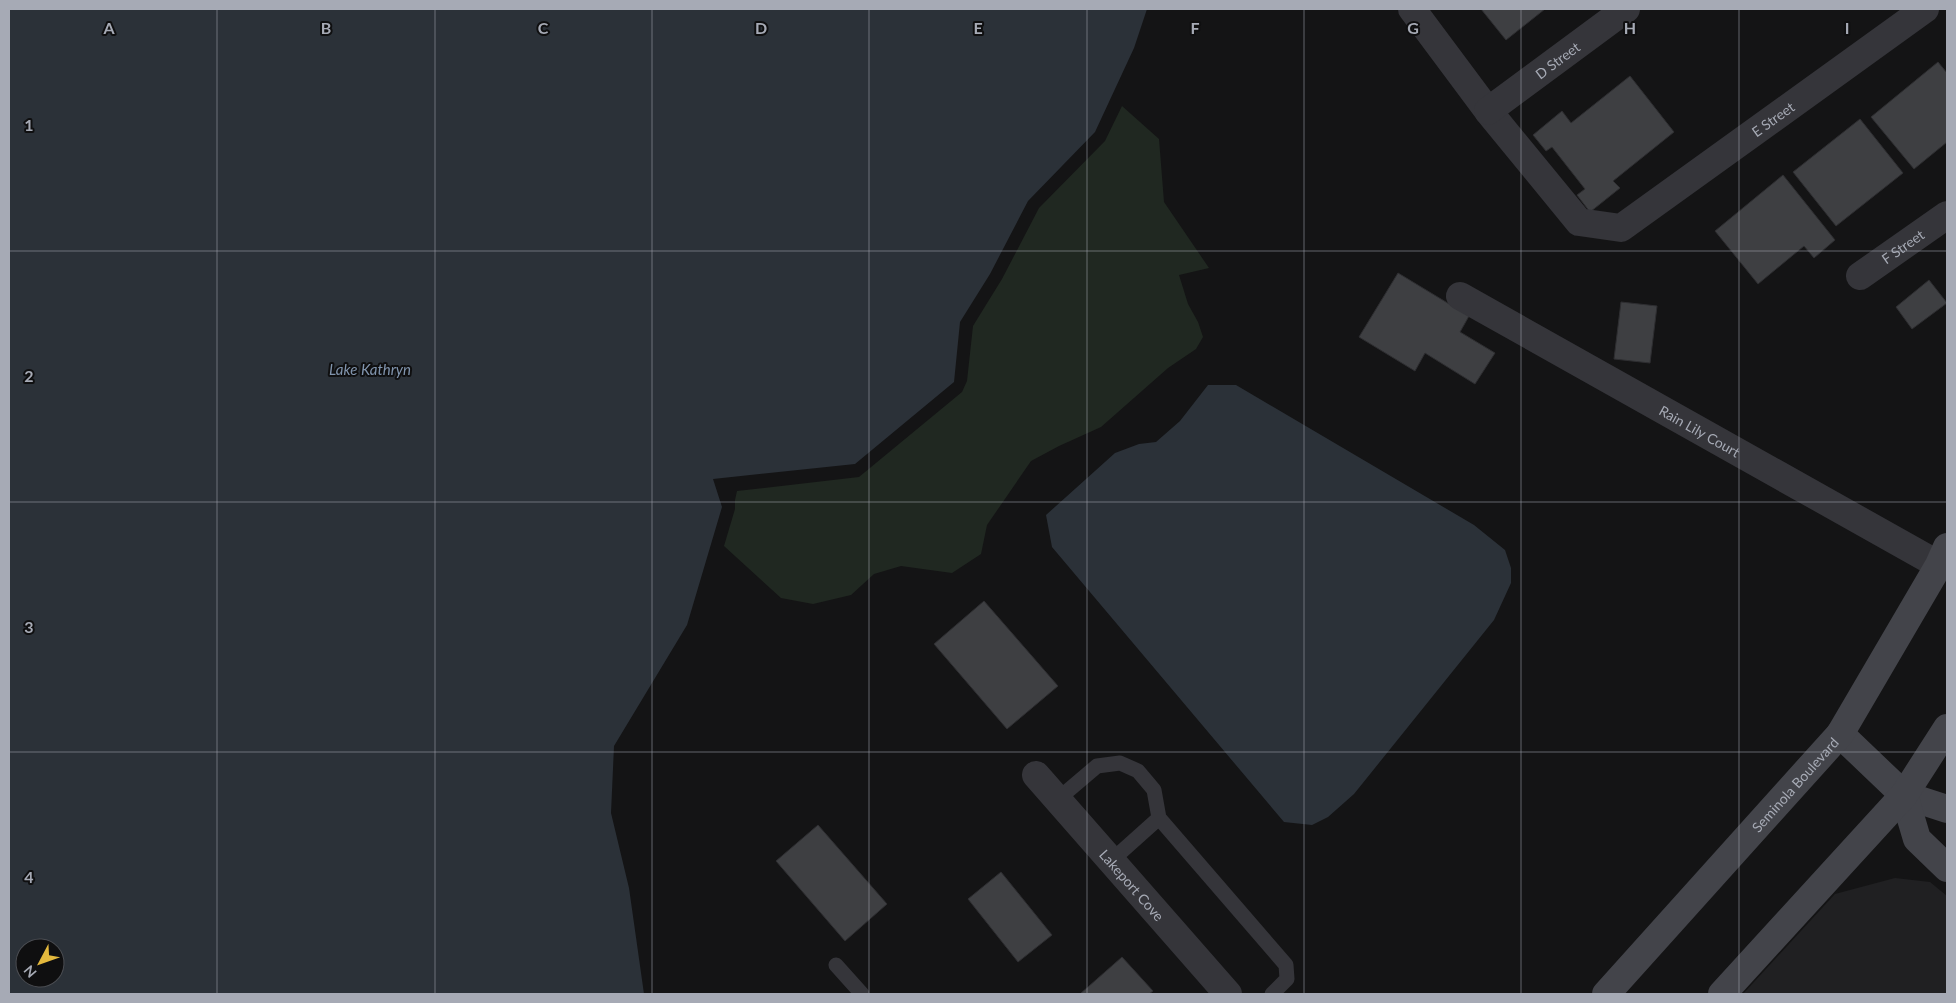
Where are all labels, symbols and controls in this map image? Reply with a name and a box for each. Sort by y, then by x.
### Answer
text: A [102,18,115,37]
text: B [321,18,331,37]
text: C [538,18,549,37]
text: D [755,18,767,37]
text: E [973,18,983,37]
text: F [1190,18,1200,37]
text: G [1407,18,1419,37]
text: H [1624,18,1636,37]
text: I [1845,18,1849,37]
street label: D Street [1532,38,1583,82]
street label: E Street [1748,98,1797,140]
text: 1 [24,115,34,134]
street label: F Street [1878,225,1927,267]
water label: Lake Kathryn [329,360,411,378]
text: 2 [24,366,34,385]
street label: Rain Lily Court [1656,401,1743,460]
text: 3 [24,617,34,636]
street label: Seminola Boulevard [1748,734,1842,835]
street label: Lakeport Cove [1096,846,1168,924]
text: 4 [24,867,34,886]
north arrow [15,938,65,988]
text: N [20,962,40,982]

